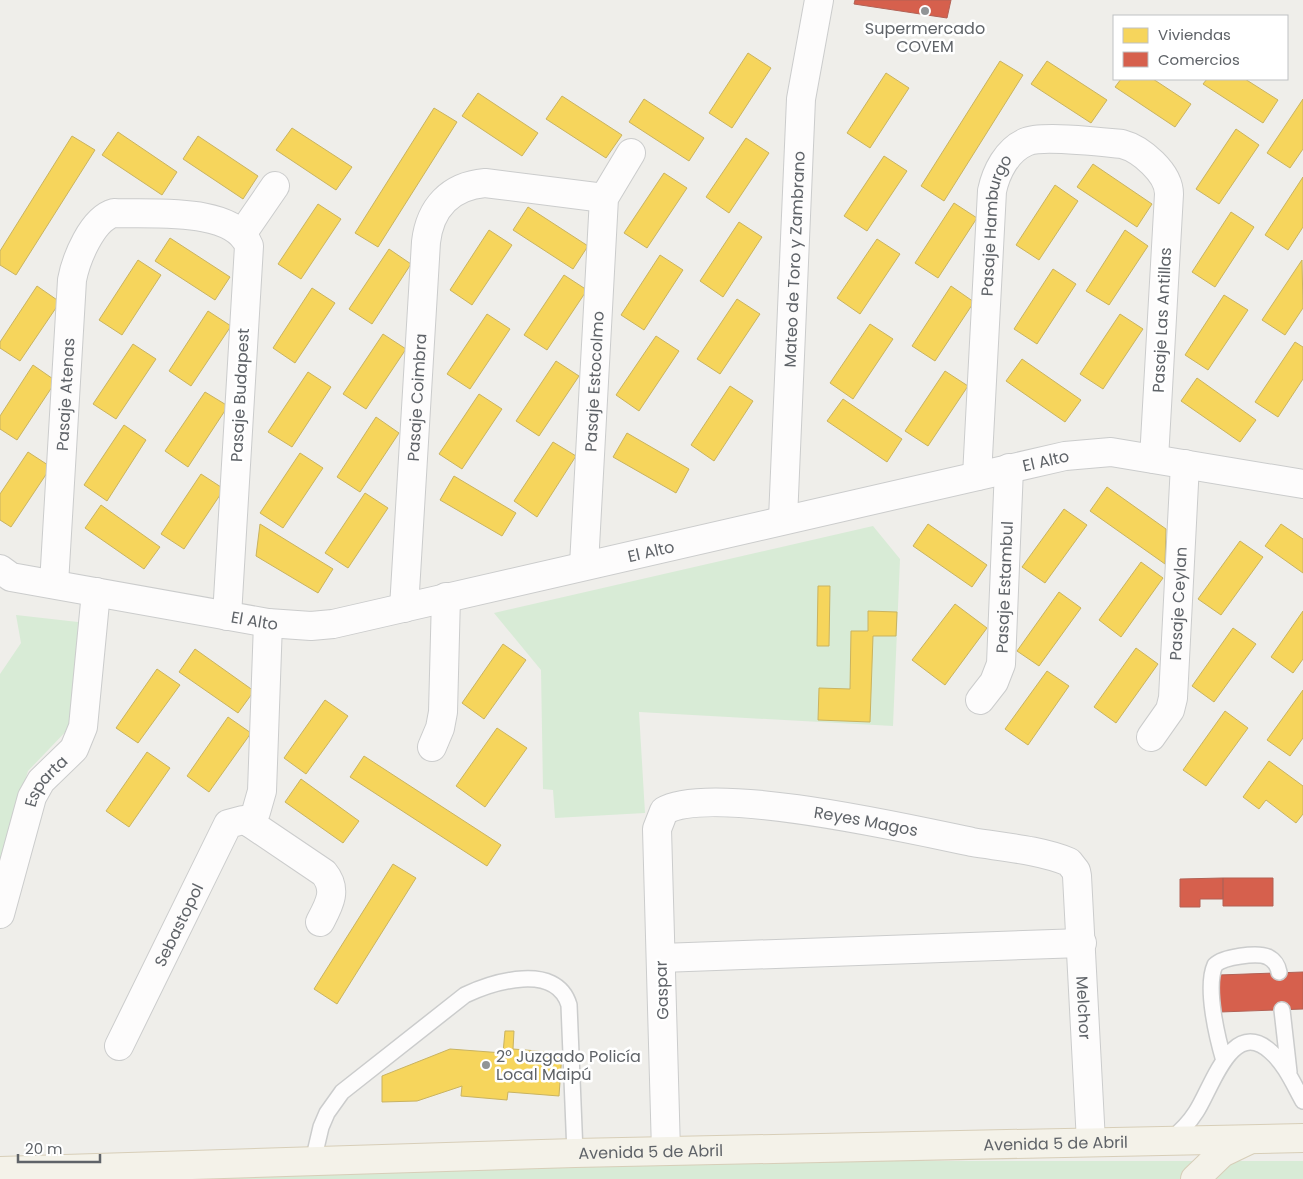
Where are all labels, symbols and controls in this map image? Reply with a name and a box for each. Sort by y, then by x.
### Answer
marker: Supermercado COVEM [919,5,931,17]
legend [1113,15,1288,80]
place label: Supermercado COVEM [865,17,985,58]
text: Viviendas [1158,24,1231,45]
text: Comercios [1158,49,1240,70]
street label: Mateo de Toro y Zambrano [778,150,810,368]
street label: Pasaje Hamburgo [975,150,1017,297]
street label: Pasaje Las Antillas [1147,247,1177,393]
street label: Pasaje Estocolmo [579,310,609,452]
street label: Pasaje Budapest [225,327,255,463]
street label: Pasaje Coimbra [401,333,432,462]
street label: Pasaje Atenas [50,337,80,452]
street label: El Alto [1020,444,1071,477]
street label: Pasaje Estambul [990,521,1018,654]
street label: El Alto [625,535,676,568]
street label: Pasaje Ceylan [1163,546,1192,661]
street label: El Alto [229,605,279,635]
street label: Esparta [18,750,73,809]
street label: Reyes Magos [812,800,920,842]
street label: Sebastopol [148,879,209,970]
street label: Gaspar [649,960,675,1020]
street label: Melchor [1071,975,1097,1040]
place label: 2° Juzgado Policía Local Maipú [496,1045,641,1086]
marker: 2° Juzgado Policía Local Maipú [480,1059,492,1071]
street label: Avenida 5 de Abril [983,1130,1128,1156]
scale bar [18,1132,100,1164]
text: 20 m [25,1138,63,1159]
street label: Avenida 5 de Abril [578,1138,723,1164]

